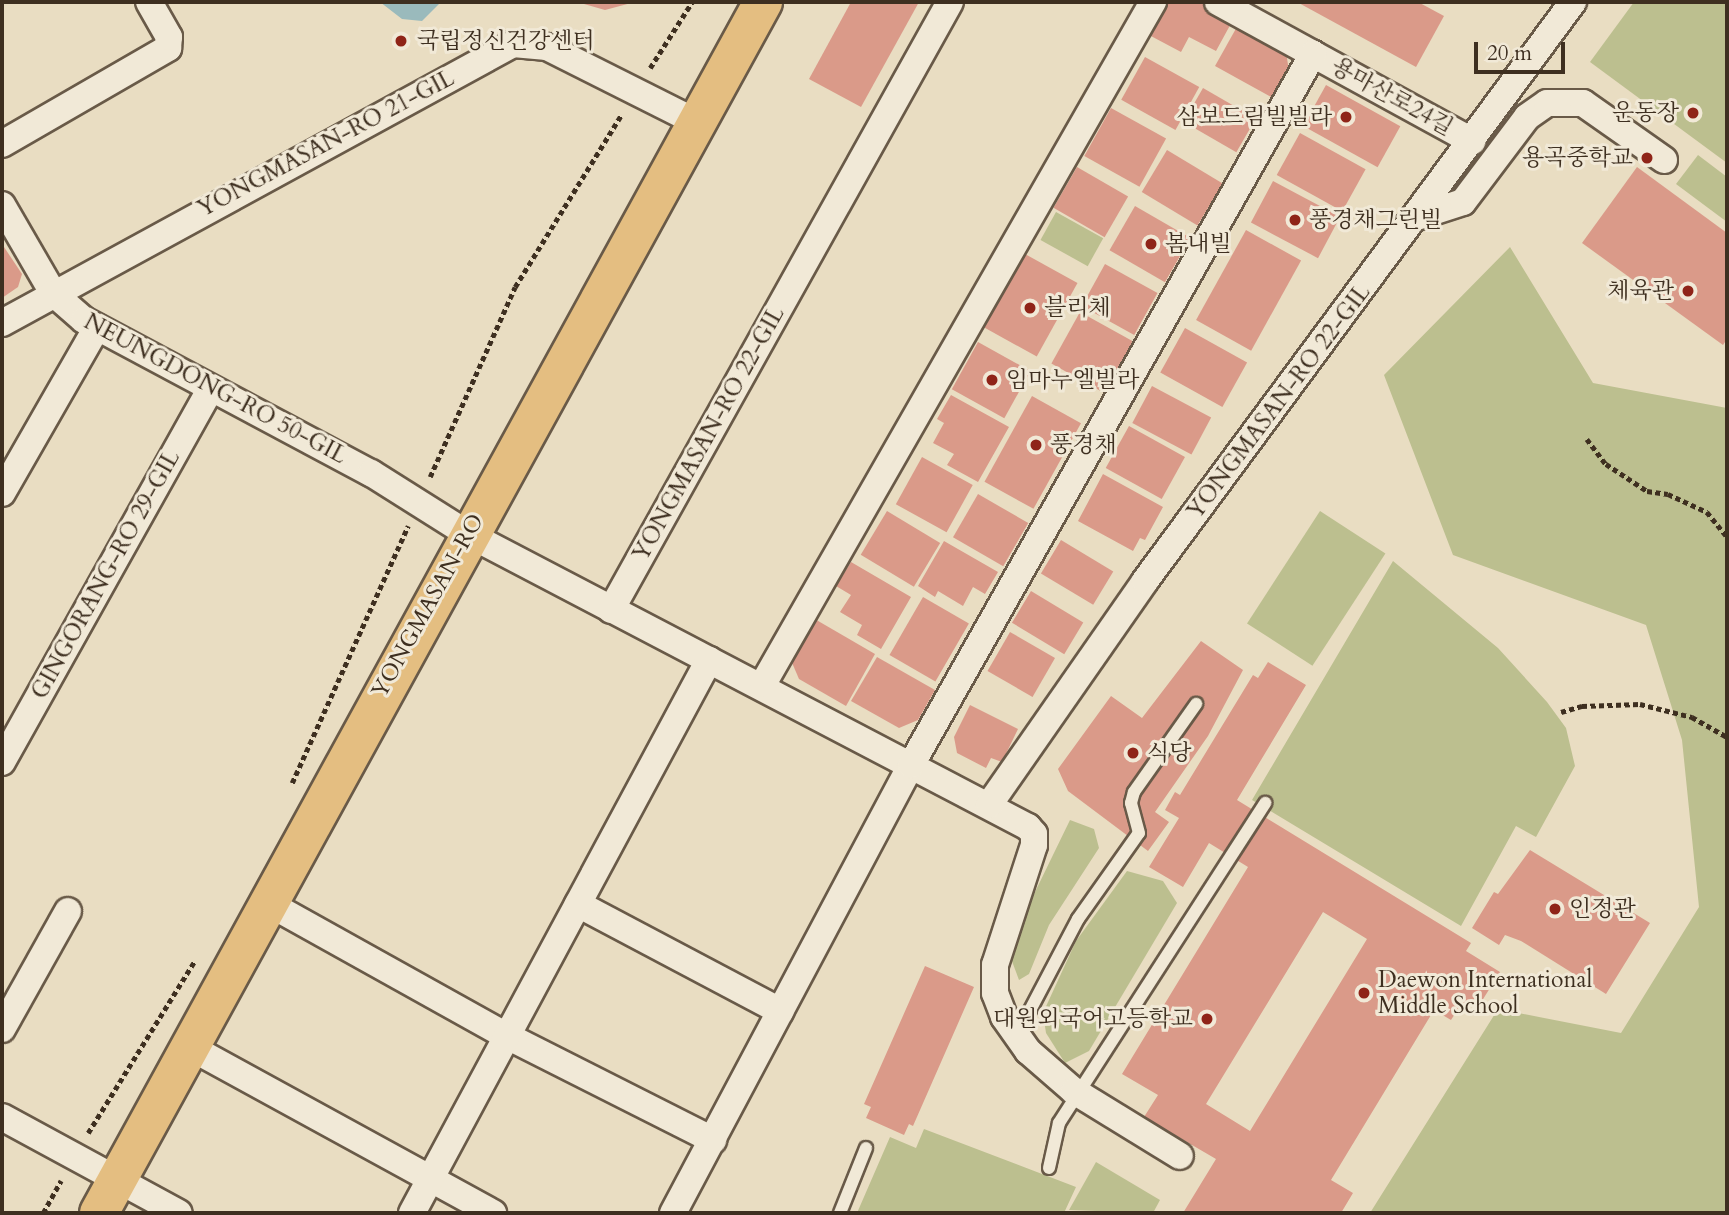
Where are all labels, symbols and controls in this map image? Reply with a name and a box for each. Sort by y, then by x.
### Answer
place label: 국립정신건강센터 [417,27,595,55]
scale bar [1477,28,1568,72]
marker: 국립정신건강센터 [391,31,411,51]
text: 20 m [1487,39,1532,68]
street label: 용마산로24길 [1326,52,1458,142]
street label: YONGMASAN-RO 21-GIL [193,65,459,223]
place label: 운동장 [1612,99,1679,127]
place label: 삼보드림빌빌라 [1176,103,1332,131]
marker: 운동장 [1685,105,1701,121]
marker: 삼보드림빌빌라 [1338,109,1354,125]
place label: 용곡중학교 [1522,144,1633,172]
marker: 용곡중학교 [1639,150,1655,166]
place label: 풍경채그린빌 [1309,206,1442,234]
marker: 풍경채그린빌 [1287,212,1303,228]
place label: 봄내빌 [1165,230,1232,258]
marker: 봄내빌 [1143,236,1159,252]
place label: 체육관 [1607,277,1674,305]
street label: YONGMASAN-RO 22-GIL [1182,279,1376,525]
marker: 체육관 [1680,283,1696,299]
place label: 블리체 [1044,294,1111,322]
marker: 블리체 [1022,300,1038,316]
street label: YONGMASAN-RO 22-GIL [628,302,790,566]
street label: NEUNGDONG-RO 50-GIL [79,308,351,470]
place label: 임마누엘빌라 [1006,366,1139,394]
marker: 임마누엘빌라 [984,372,1000,388]
place label: 풍경채 [1050,431,1117,459]
marker: 풍경채 [1028,437,1044,453]
street label: GINGORANG-RO 29-GIL [26,446,186,704]
street label: YONGMASAN-RO [366,509,490,703]
place label: 식당 [1147,739,1191,767]
marker: 식당 [1125,745,1141,761]
place label: 인정관 [1569,895,1636,923]
marker: 인정관 [1547,901,1563,917]
place label: Daewon International Middle School [1378,966,1592,1020]
marker: Daewon International Middle School [1356,985,1372,1001]
place label: 대원외국어고등학교 [993,1005,1193,1033]
marker: 대원외국어고등학교 [1199,1011,1215,1027]

